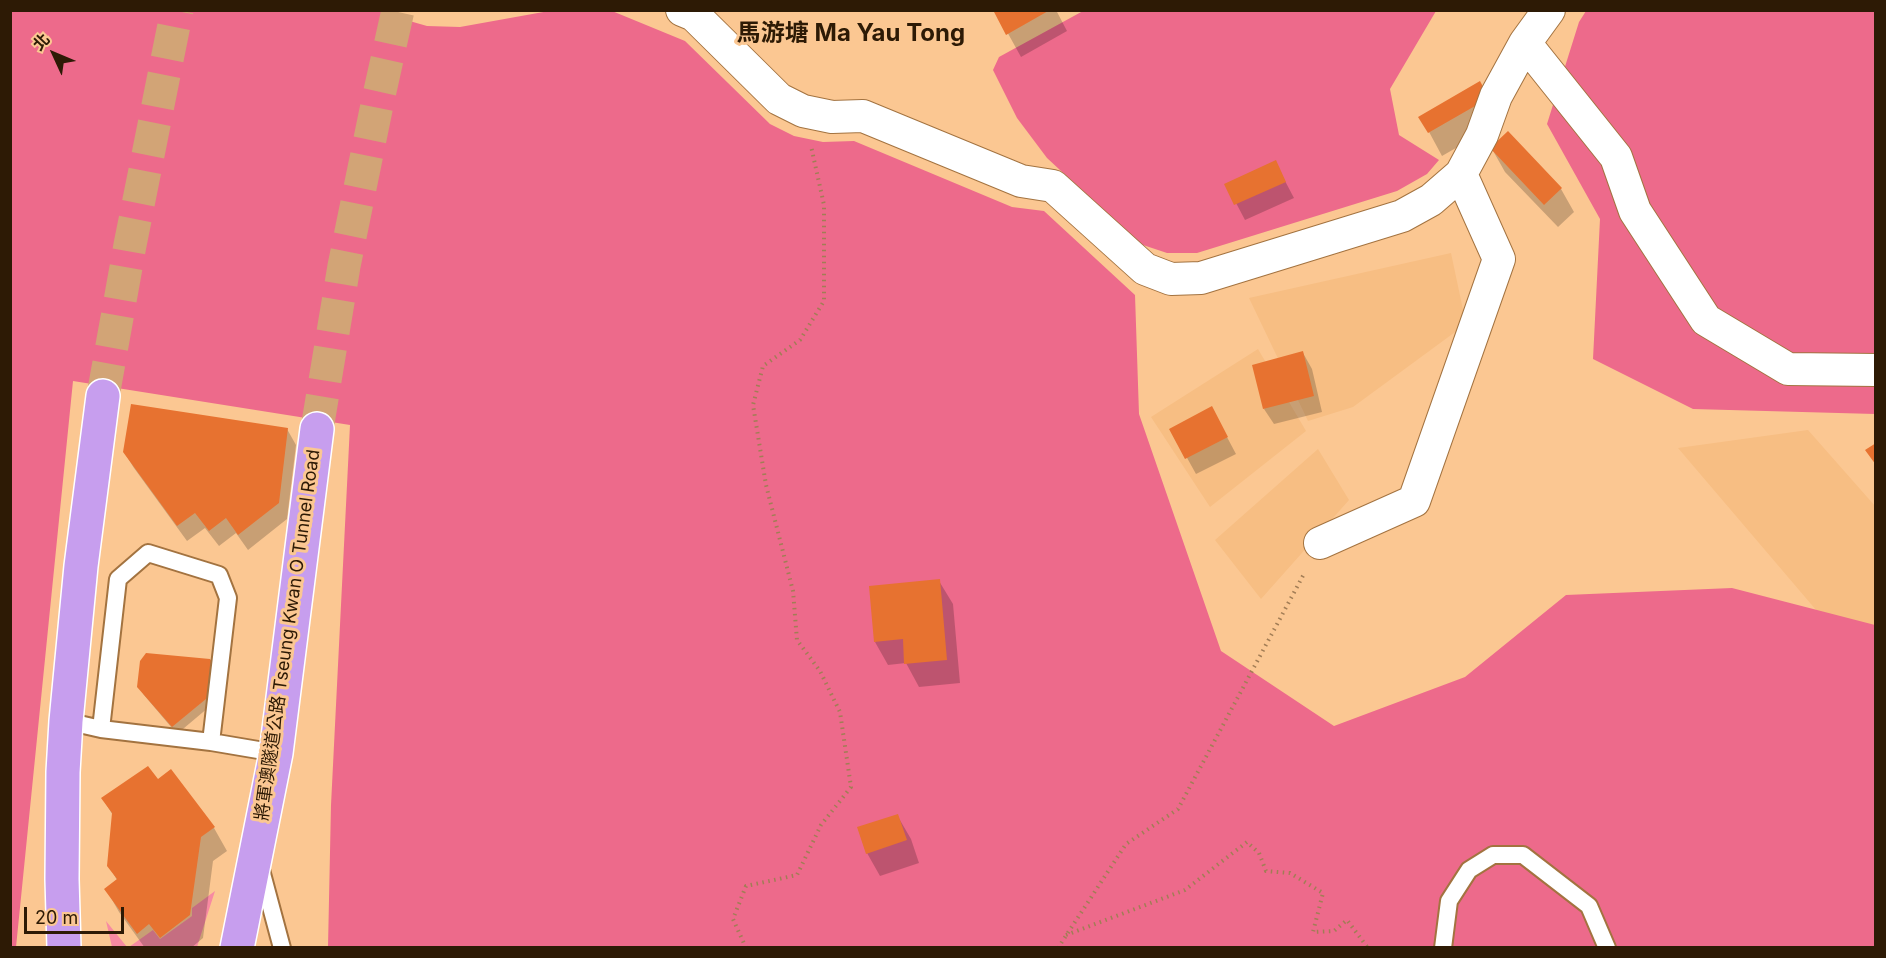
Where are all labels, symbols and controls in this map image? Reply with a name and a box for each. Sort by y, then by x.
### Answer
district label: 馬游塘 Ma Yau Tong [737,20,965,48]
north arrow [24,24,84,84]
text: 北 [28,29,54,54]
street label: 將軍澳隧道公路 Tseung Kwan O Tunnel Road [251,448,325,822]
scale bar [27,895,128,933]
text: 20 m [35,907,78,928]

